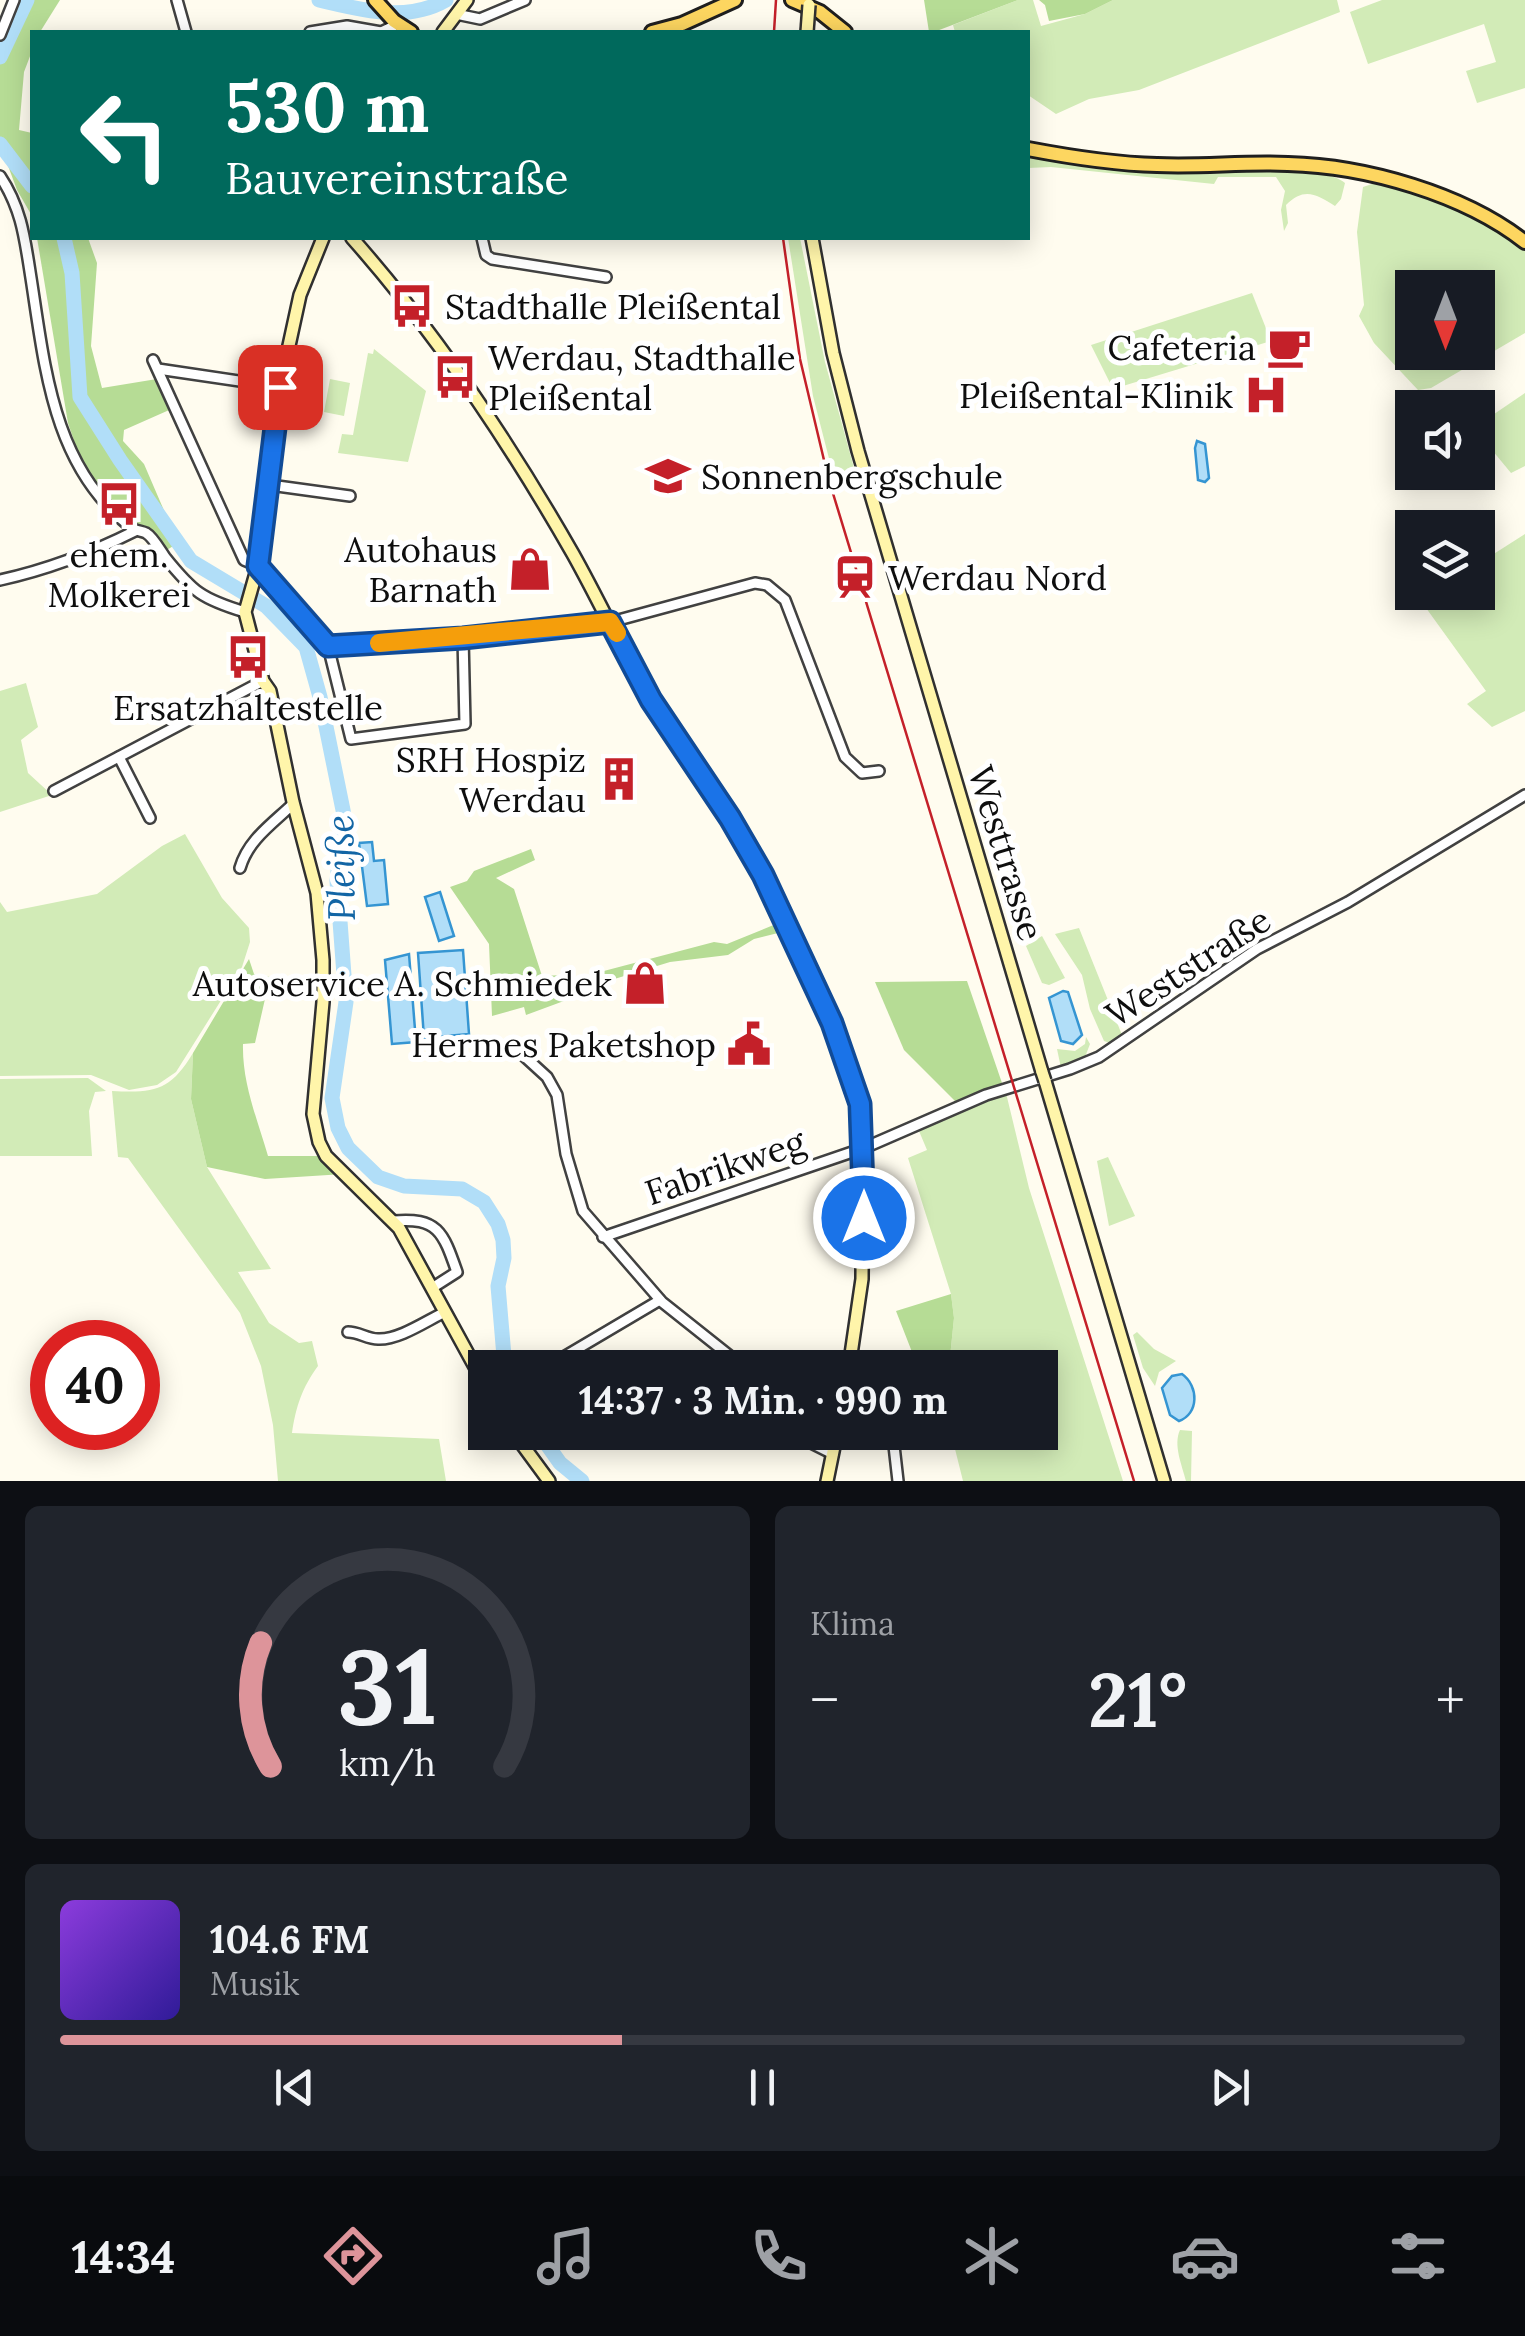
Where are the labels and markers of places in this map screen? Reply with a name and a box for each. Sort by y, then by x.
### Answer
bus stop icon: Stadthalle Pleißental [388,282,436,330]
place label: Stadthalle Pleißental [445,284,781,329]
cafe icon: Cafeteria [1265,323,1313,371]
place label: Cafeteria [1108,325,1256,370]
place label: Werdau, Stadthalle Pleißental [488,335,796,420]
pin [238,345,323,430]
bus stop icon: Werdau, Stadthalle Pleißental [431,353,479,401]
hospital icon: Pleißental-Klinik [1242,371,1290,419]
place label: Pleißental-Klinik [959,373,1233,418]
school or university icon: Sonnenbergschule [644,452,692,500]
place label: Sonnenbergschule [701,454,1003,499]
bus stop icon: ehem. Molkerei [95,480,143,528]
place label: Autohaus Barnath [343,527,497,612]
place label: ehem. Molkerei [47,532,191,617]
shop icon: Autohaus Barnath [506,545,554,593]
station icon: Werdau Nord [831,553,879,601]
place label: Werdau Nord [888,555,1107,600]
bus stop icon: Ersatzhaltestelle [224,633,272,681]
place label: Ersatzhaltestelle [113,685,383,730]
place label: SRH Hospiz Werdau [396,737,586,822]
building icon: SRH Hospiz Werdau [595,755,643,803]
shop icon: Autoservice A. Schmiedek [621,959,669,1007]
place label: Autoservice A. Schmiedek [192,961,612,1006]
public building icon: Hermes Paketshop [725,1020,773,1068]
place label: Hermes Paketshop [411,1022,716,1067]

